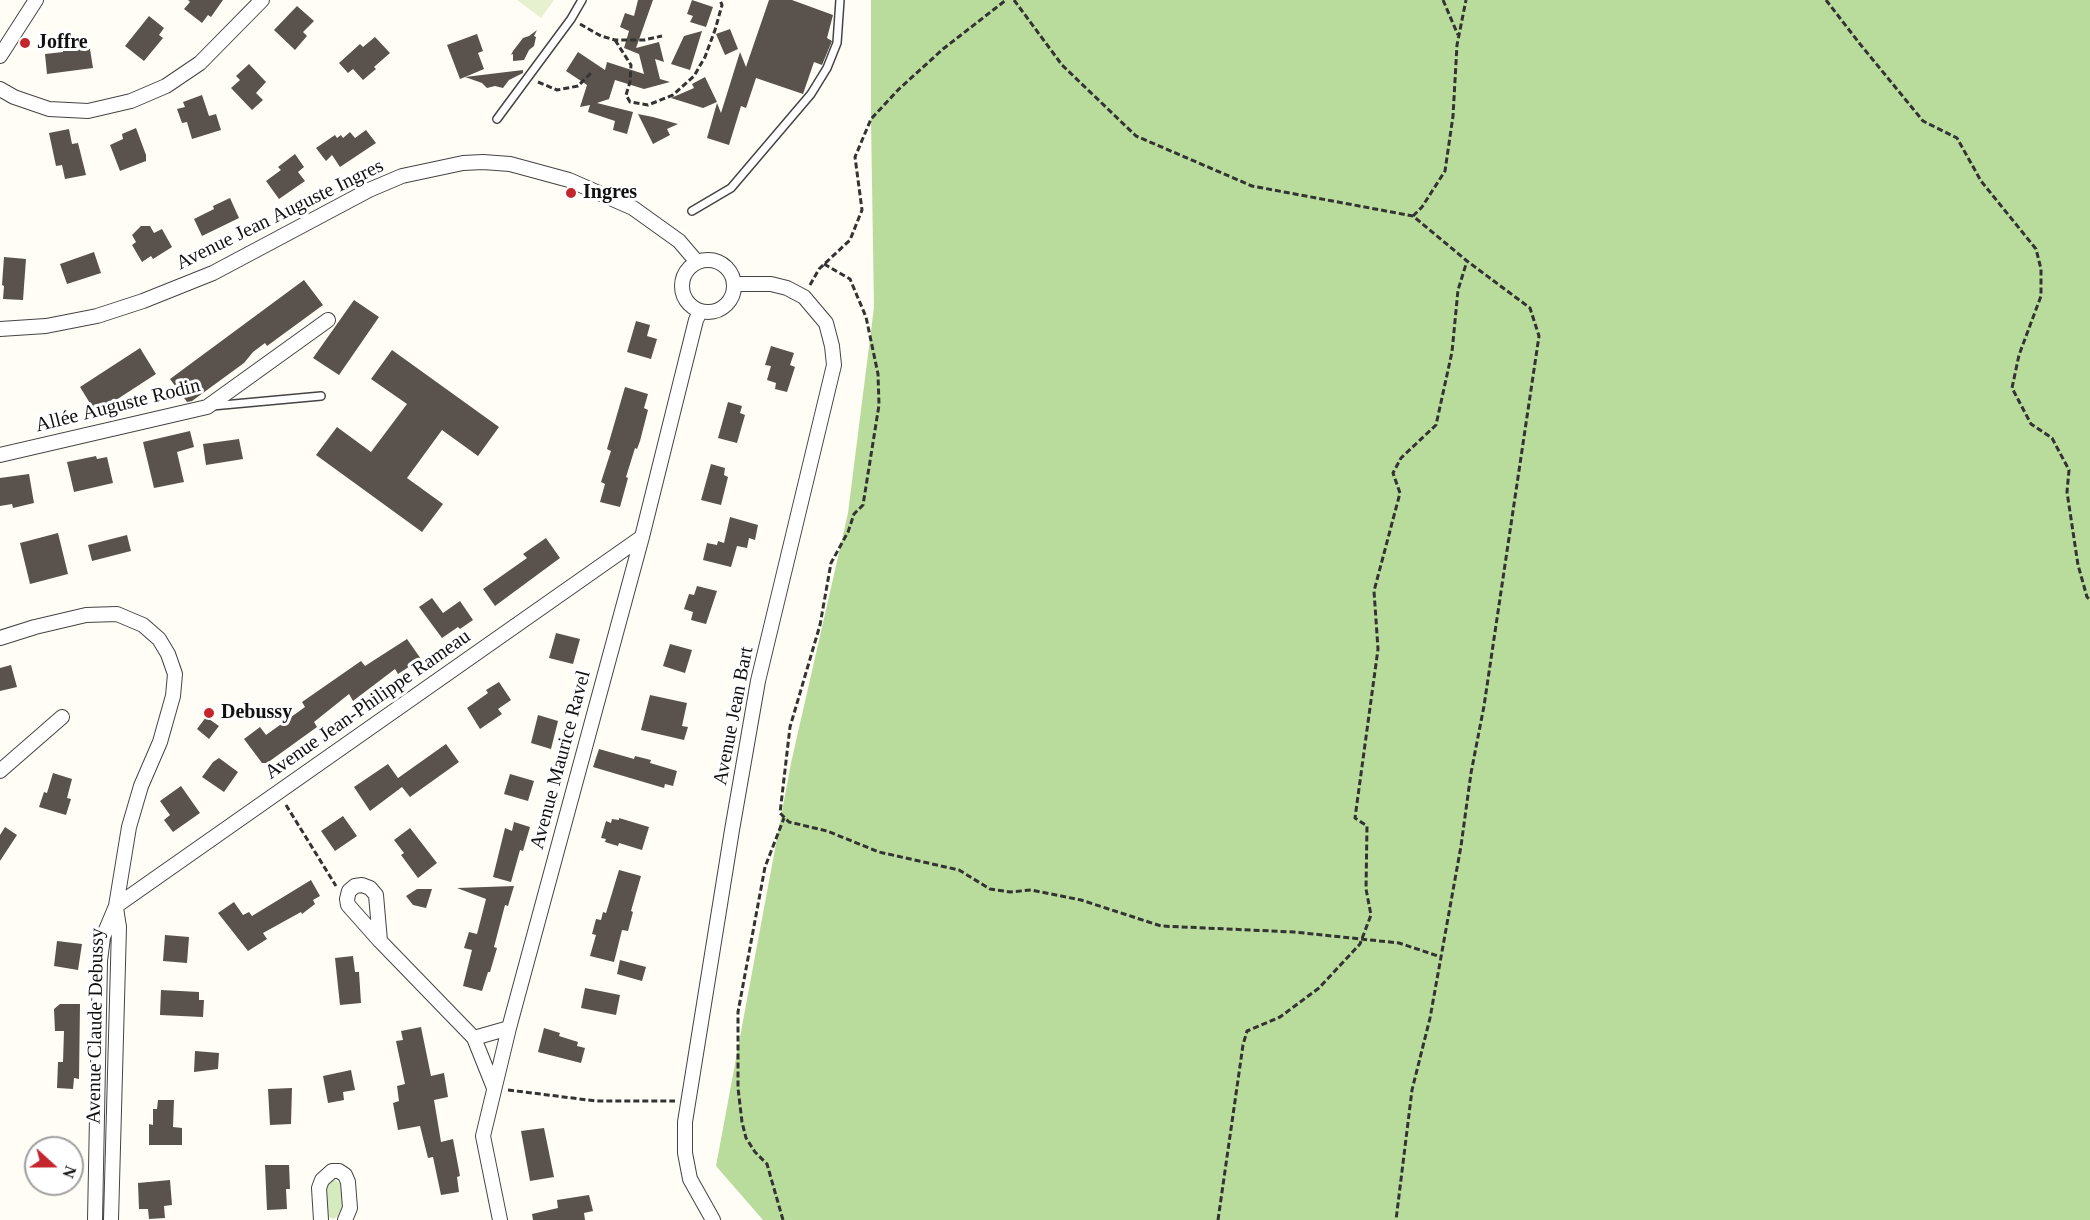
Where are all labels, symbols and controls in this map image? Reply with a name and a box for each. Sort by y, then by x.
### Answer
place label: Joffre [37,31,88,55]
marker: Joffre [18,36,32,50]
street label: Avenue Jean Auguste Ingres [172,154,388,276]
place label: Ingres [583,181,637,205]
marker: Ingres [564,186,578,200]
street label: Allée Auguste Rodin [33,374,203,438]
street label: Avenue Jean-Philippe Rameau [261,625,475,785]
street label: Avenue Jean Bart [709,645,759,787]
street label: Avenue Maurice Ravel [526,668,596,852]
place label: Debussy [221,701,292,725]
marker: Debussy [202,706,216,720]
street label: Avenue Claude Debussy [82,928,110,1124]
north arrow [24,1136,84,1196]
text: N [59,1163,79,1180]

